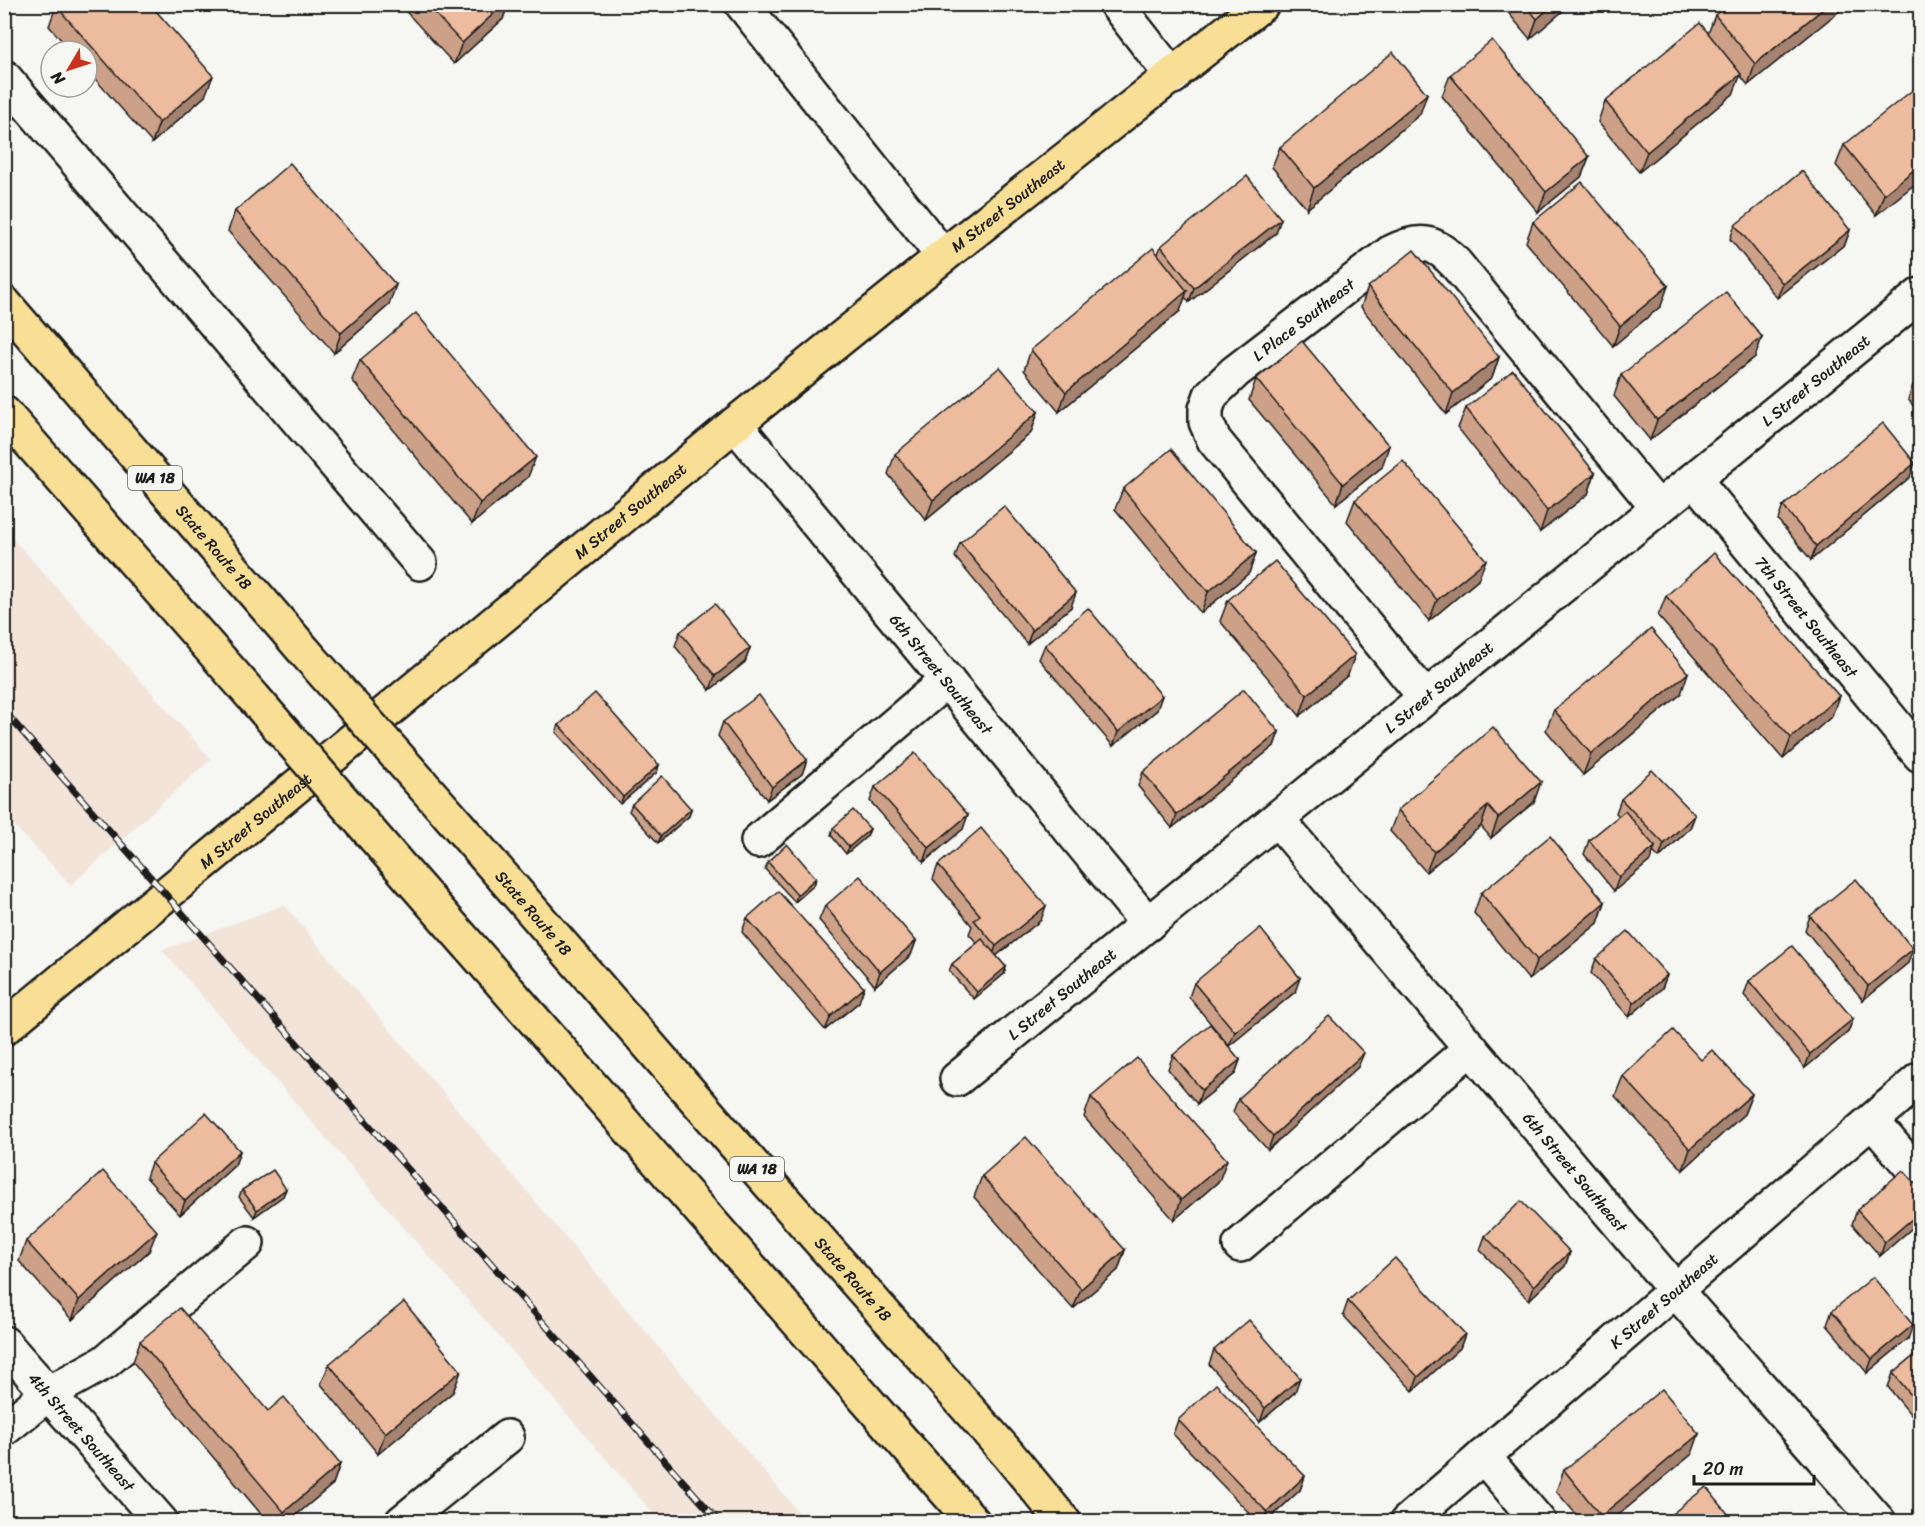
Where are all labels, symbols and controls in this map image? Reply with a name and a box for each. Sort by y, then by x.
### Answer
north arrow [39,39,99,99]
text: N [42,64,73,92]
street label: M Street Southeast [944,151,1072,260]
street label: L Place Southeast [1246,270,1362,369]
street label: L Street Southeast [1755,327,1877,434]
street label: M Street Southeast [567,455,693,567]
road number: WA 18 [128,466,182,490]
street label: State Route 18 [168,498,260,597]
street label: 7th Street Southeast [1747,549,1866,685]
street label: 6th Street Southeast [882,607,1001,742]
street label: L Street Southeast [1378,634,1500,741]
street label: M Street Southeast [193,765,319,876]
street label: State Route 18 [488,863,579,963]
street label: L Street Southeast [1001,941,1123,1048]
street label: 6th Street Southeast [1515,1105,1635,1240]
road number: WA 18 [730,1157,784,1181]
street label: State Route 18 [807,1230,899,1329]
street label: K Street Southeast [1603,1245,1725,1356]
street label: 4th Street Southeast [20,1365,143,1499]
scale bar [1694,1448,1814,1486]
text: 20 m [1703,1453,1743,1485]

